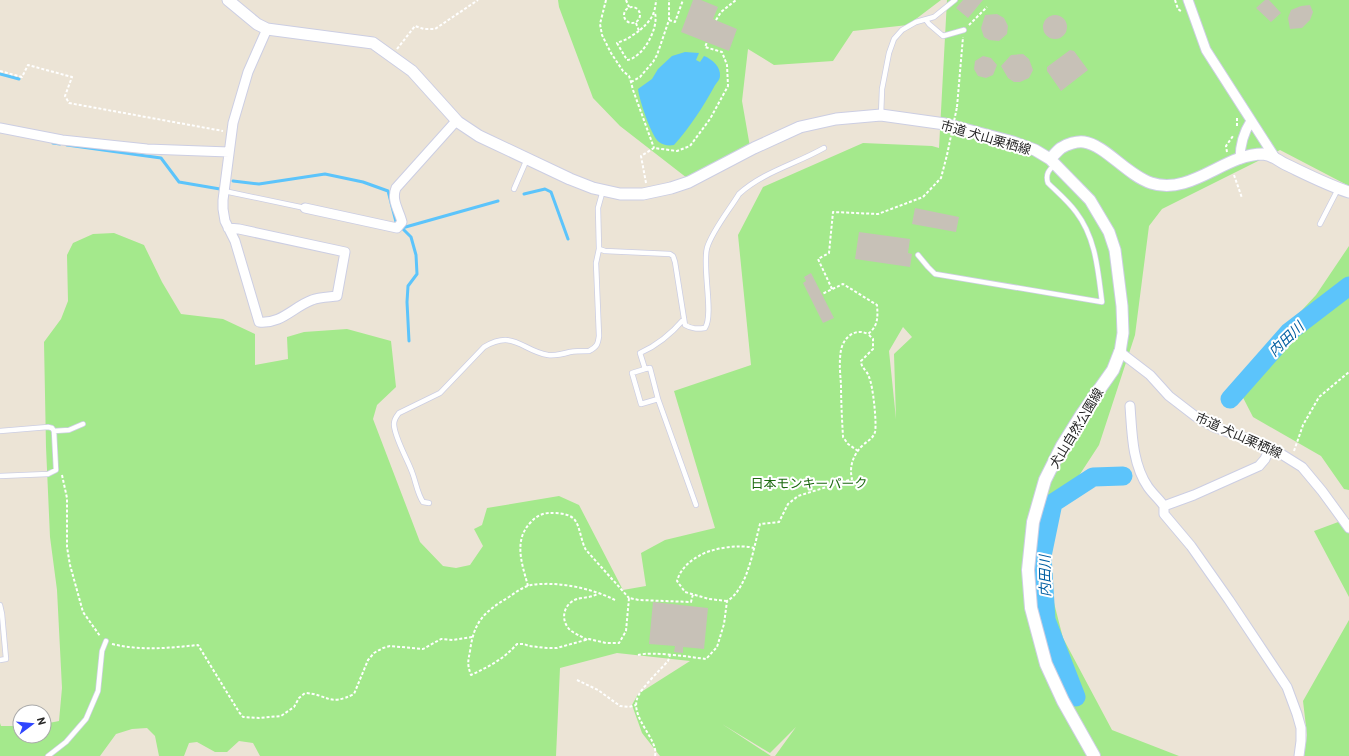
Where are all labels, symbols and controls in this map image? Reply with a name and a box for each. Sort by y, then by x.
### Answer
street label: 市道 犬山栗栖線 [939,116,1033,158]
water label: 内田川 [1265,317,1308,359]
street label: 犬山自然公園線 [1046,385,1106,471]
street label: 市道 犬山栗栖線 [1193,409,1285,461]
park label: 日本モンキーパーク [751,475,867,491]
water label: 内田川 [1036,553,1053,597]
north arrow [12,704,52,744]
text: N [35,716,49,726]

